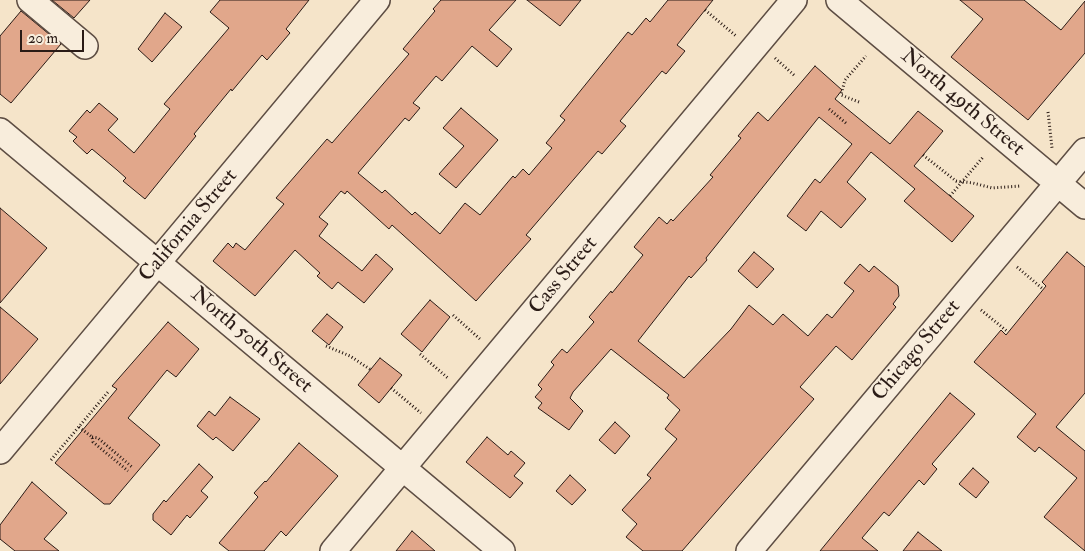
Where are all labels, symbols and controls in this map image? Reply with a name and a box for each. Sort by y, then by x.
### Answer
scale bar [22,20,86,52]
text: 20 m [28,29,58,48]
street label: North 49th Street [895,44,1029,162]
street label: California Street [134,164,244,288]
street label: Cass Street [524,232,604,320]
street label: North 50th Street [185,283,317,399]
street label: Chicago Street [867,295,967,407]

